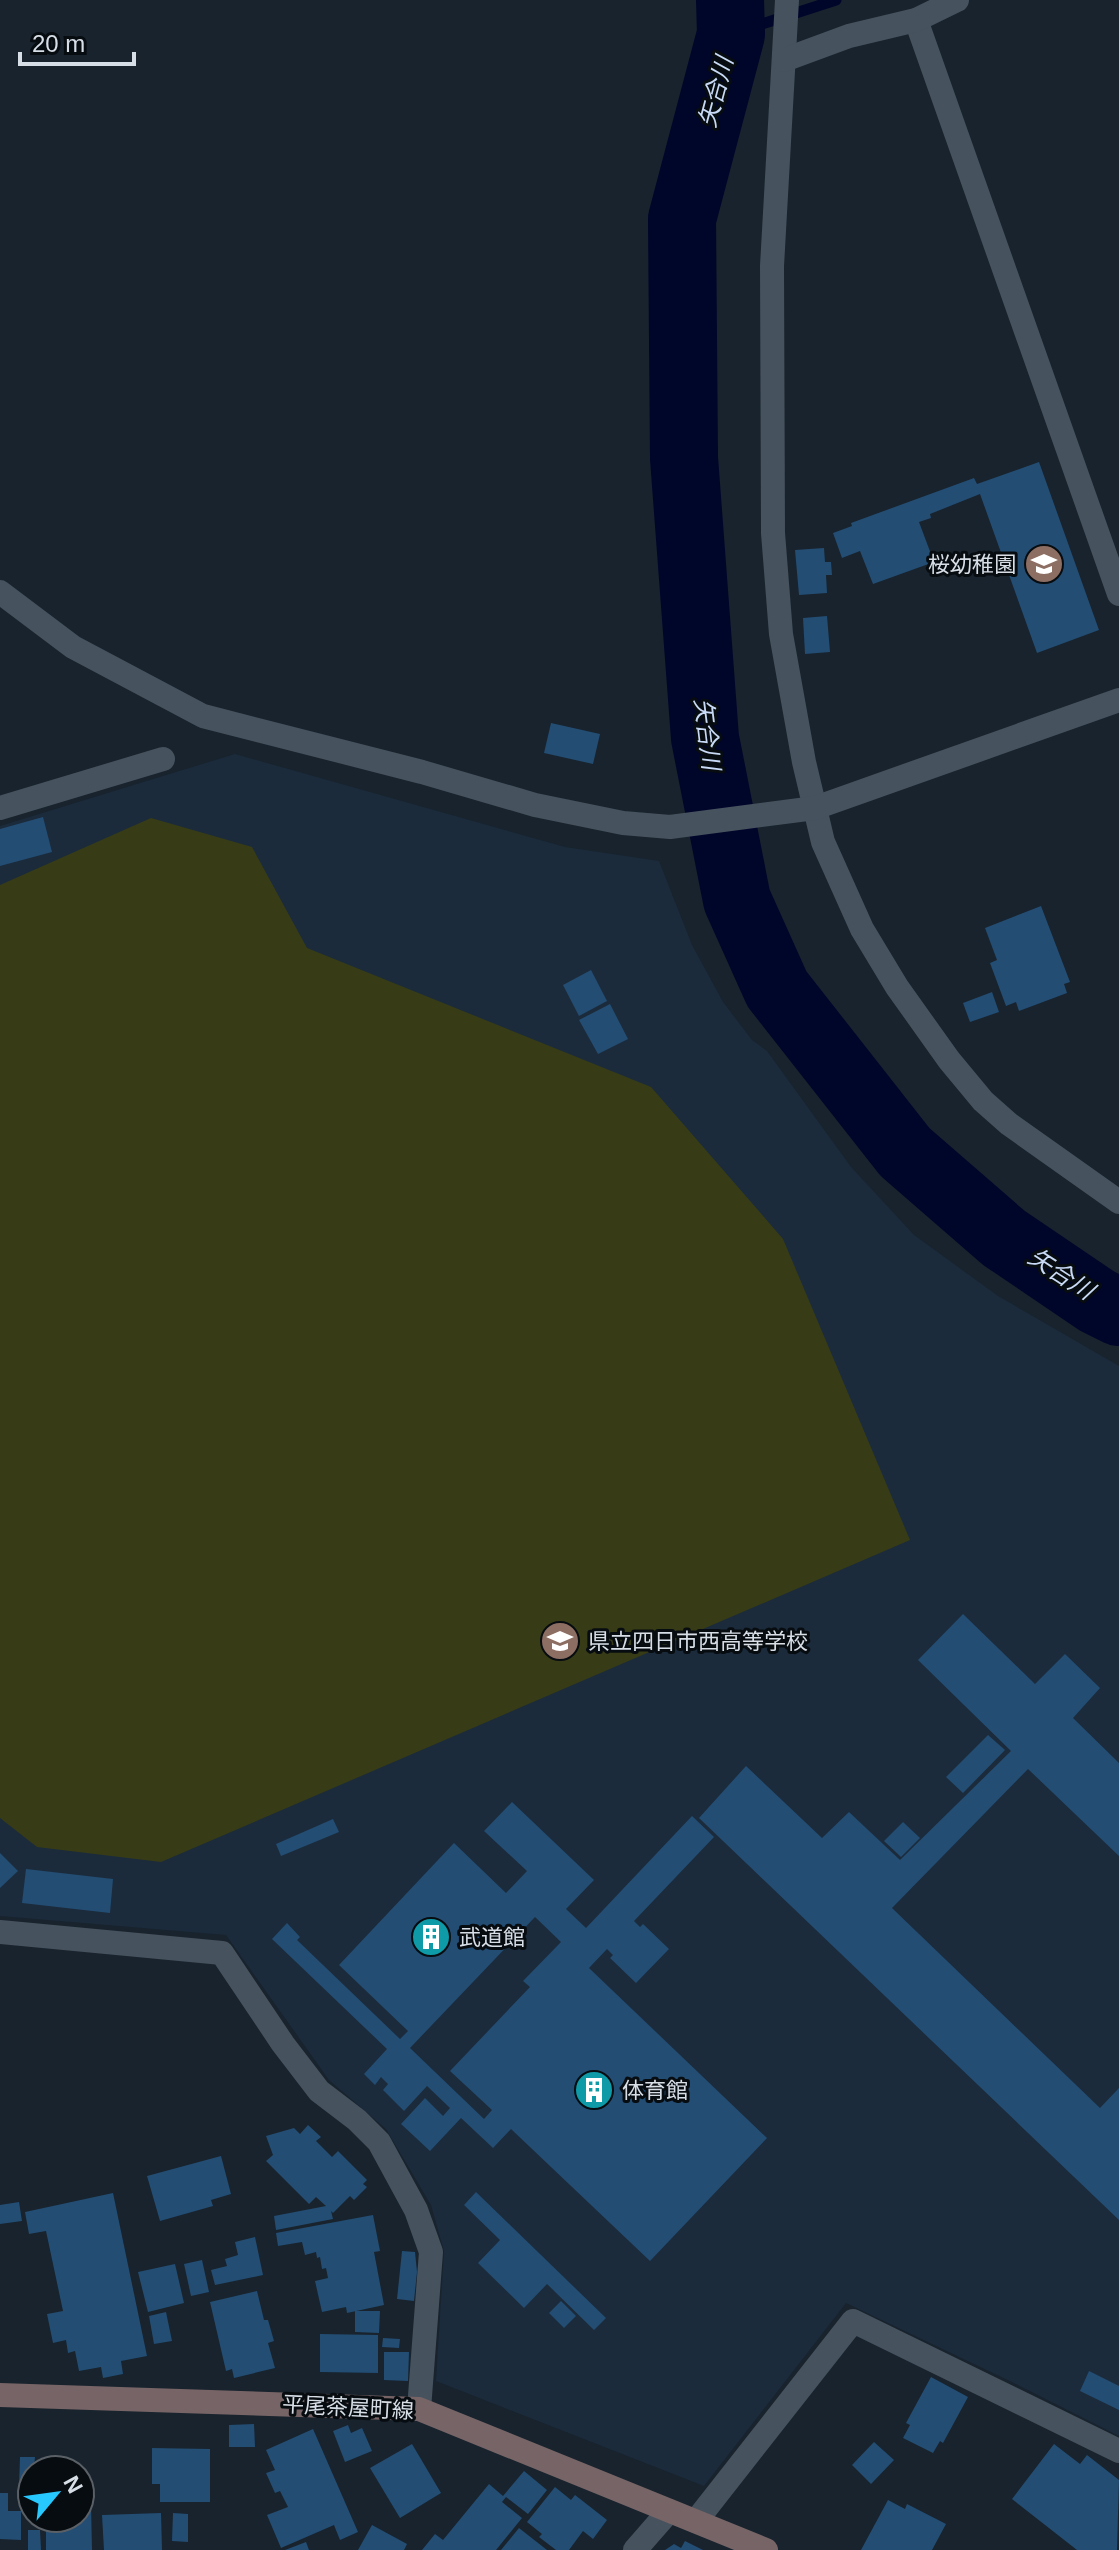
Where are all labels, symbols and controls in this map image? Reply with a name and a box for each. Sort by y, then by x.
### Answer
scale bar [20,16,134,66]
text: 20 m [32,30,85,57]
water label: 矢合川 [693,51,739,130]
school or university icon: 桜幼稚園 [1023,543,1065,585]
place label: 桜幼稚園 [928,552,1016,577]
water label: 矢合川 [690,697,726,774]
water label: 矢合川 [1024,1243,1101,1306]
school or university icon: 県立四日市西高等学校 [539,1620,581,1662]
place label: 県立四日市西高等学校 [588,1629,808,1654]
building icon: 武道館 [410,1916,452,1958]
place label: 武道館 [459,1925,525,1950]
building icon: 体育館 [573,2069,615,2111]
place label: 体育館 [622,2078,688,2103]
street label: 平尾茶屋町線 [281,2392,415,2423]
north arrow [16,2454,96,2534]
text: N [58,2472,88,2498]

